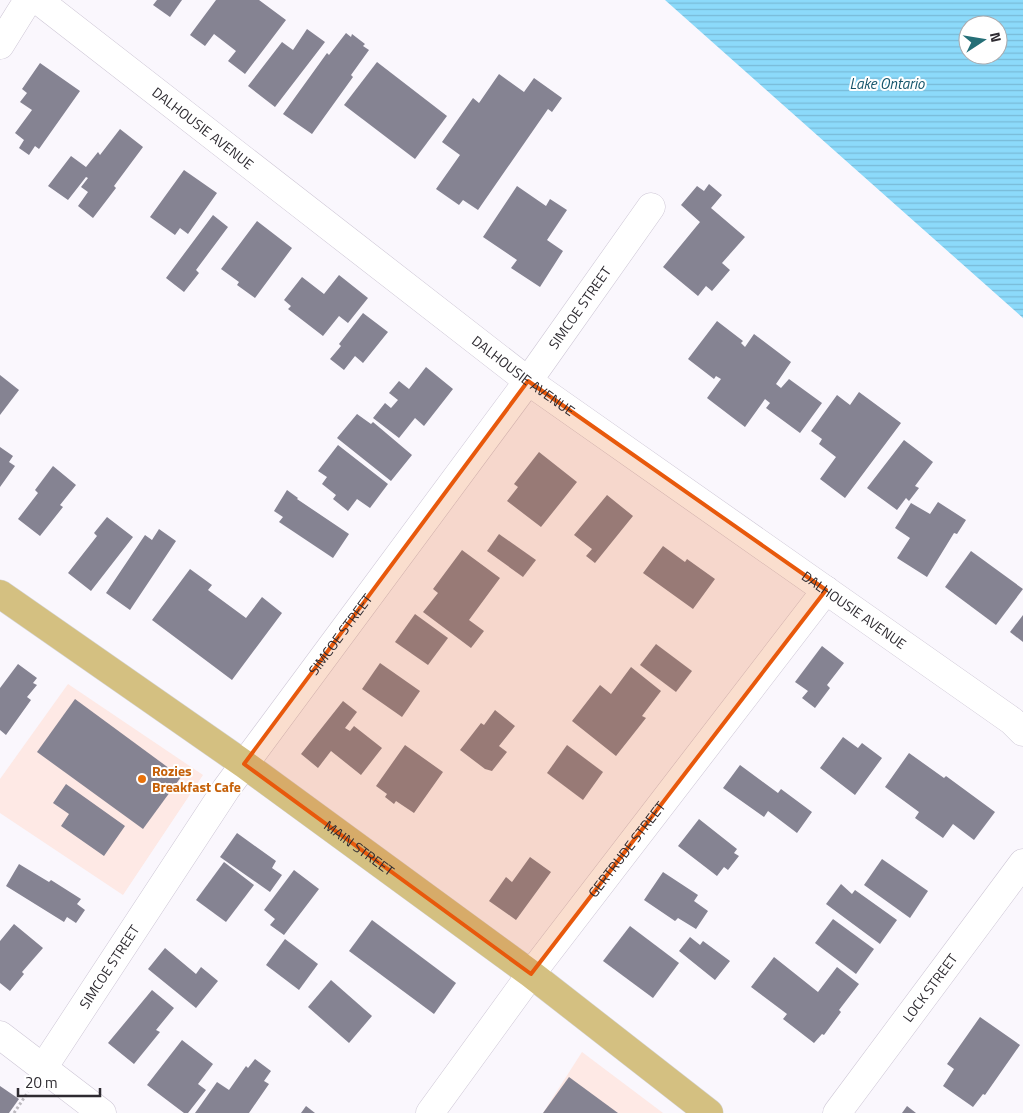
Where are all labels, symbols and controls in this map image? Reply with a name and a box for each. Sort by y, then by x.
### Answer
north arrow [958,15,1008,65]
text: N [985,30,1007,44]
water label: Lake Ontario [850,72,925,95]
street label: DALHOUSIE AVENUE [148,82,259,174]
street label: SIMCOE STREET [543,261,616,353]
street label: DALHOUSIE AVENUE [468,330,580,421]
street label: DALHOUSIE AVENUE [798,565,911,654]
street label: SIMCOE STREET [303,588,378,679]
place label: Rozies Breakfast Cafe [152,760,241,797]
marker: Rozies Breakfast Cafe [136,773,148,785]
street label: GERTRUDE STREET [583,796,670,902]
street label: MAIN STREET [320,815,399,881]
street label: SIMCOE STREET [74,920,145,1013]
street label: LOCK STREET [897,948,963,1026]
scale bar [18,1066,100,1098]
text: 20 m [25,1071,58,1094]

